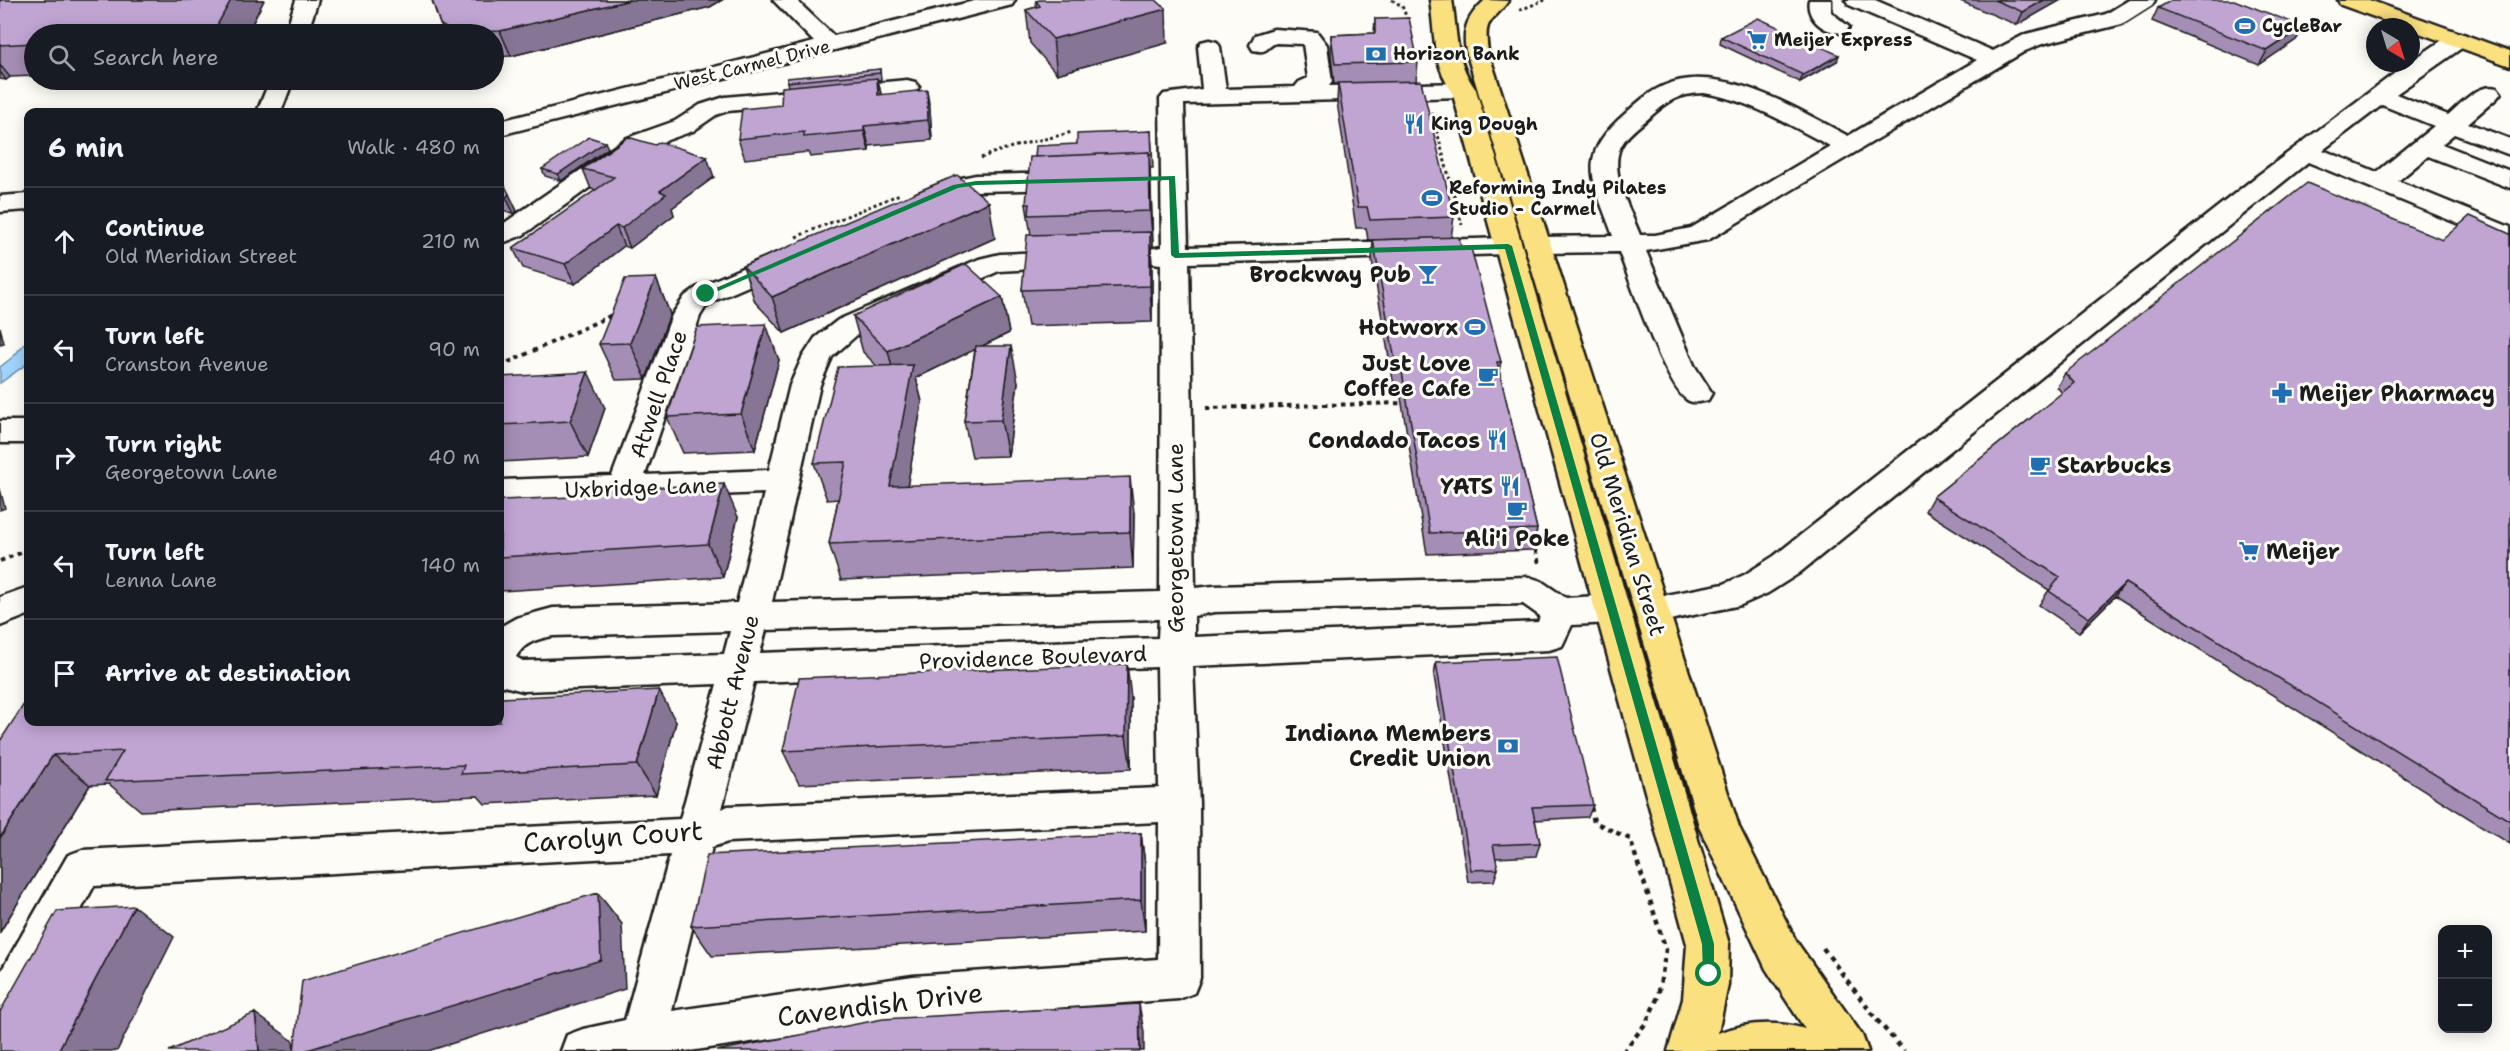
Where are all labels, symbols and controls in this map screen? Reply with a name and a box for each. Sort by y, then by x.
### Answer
sports icon: CycleBar [2233,14,2257,38]
place label: CycleBar [2262,14,2343,38]
north arrow [2366,18,2420,72]
search box [24,24,504,90]
supermarket icon: Meijer Express [1745,28,1769,52]
place label: Meijer Express [1774,28,1912,52]
street label: West Carmel Drive [671,34,833,96]
icon: search [45,41,78,74]
bank icon: Horizon Bank [1364,42,1388,66]
place label: Horizon Bank [1393,42,1520,66]
text: Search here [93,43,219,72]
restaurant icon: King Dough [1402,112,1426,136]
place label: King Dough [1431,112,1538,136]
text: 6 min [48,130,124,165]
text: Walk · 480 m [347,134,480,160]
place label: Reforming Indy Pilates Studio - Carmel [1449,176,1667,221]
sports icon: Reforming Indy Pilates Studio - Carmel [1420,186,1444,210]
text: Continue [105,214,205,243]
icon: ahead [48,225,81,258]
text: 210 m [421,228,480,254]
text: Old Meridian Street [105,243,297,269]
place label: Brockway Pub [1250,260,1411,289]
bar icon: Brockway Pub [1416,262,1440,286]
route end [692,280,718,306]
place label: Hotworx [1358,313,1458,342]
sports icon: Hotworx [1463,315,1487,339]
text: Turn left [105,322,204,351]
street label: Atwell Place [623,326,694,462]
icon: left [48,333,81,366]
text: 90 m [428,336,480,362]
place label: Just Love Coffee Cafe [1343,349,1471,403]
text: Cranston Avenue [105,351,269,377]
cafe icon: Just Love Coffee Cafe [1476,364,1500,388]
place label: Meijer Pharmacy [2299,379,2495,408]
pharmacy icon: Meijer Pharmacy [2270,381,2294,405]
place label: Condado Tacos [1308,426,1480,455]
restaurant icon: Condado Tacos [1485,428,1509,452]
street label: Old Meridian Street [1583,429,1672,640]
text: Turn right [105,430,222,459]
icon: right [48,441,81,474]
street label: Georgetown Lane [1161,443,1190,633]
text: 40 m [428,444,480,470]
place label: Starbucks [2057,451,2171,480]
cafe icon: Starbucks [2028,453,2052,477]
text: Georgetown Lane [105,459,278,485]
street label: Uxbridge Lane [564,470,718,505]
place label: YATS [1440,472,1493,501]
restaurant icon: YATS [1498,474,1522,498]
cafe icon: Ali'i Poke [1505,498,1529,522]
place label: Ali'i Poke [1464,524,1570,553]
place label: Meijer [2266,537,2340,566]
text: Turn left [105,538,204,567]
supermarket icon: Meijer [2237,539,2261,563]
icon: left [48,549,81,582]
text: 140 m [421,552,480,578]
text: Lenna Lane [105,567,217,593]
street label: Abbott Avenue [699,612,766,773]
street label: Providence Boulevard [919,639,1148,676]
icon: arrive [48,657,81,690]
text: Arrive at destination [105,659,351,688]
place label: Indiana Members Credit Union [1285,719,1491,773]
bank icon: Indiana Members Credit Union [1496,734,1520,758]
street label: Carolyn Court [522,812,704,861]
map controls [2438,925,2492,1033]
button: + [2438,925,2492,979]
route start [1695,960,1721,986]
street label: Cavendish Drive [775,974,985,1035]
button: − [2438,979,2492,1033]

